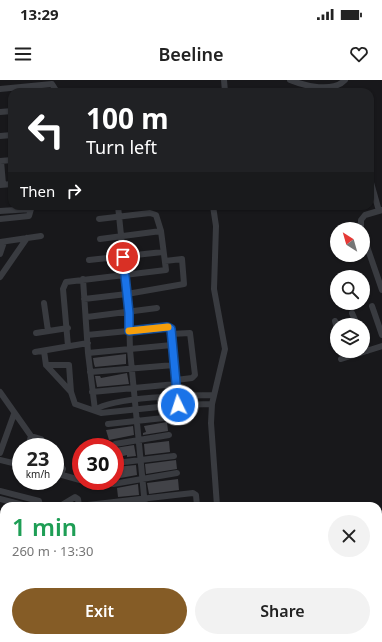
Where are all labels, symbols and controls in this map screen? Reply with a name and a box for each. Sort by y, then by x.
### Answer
text: 13:29 [20,4,59,24]
text: Beeline [158,42,224,66]
icon: menu [12,43,34,65]
icon: heart [348,43,370,65]
text: 100 m [86,99,169,137]
icon: left [20,104,72,156]
text: Turn left [86,135,157,159]
icon: right [63,180,85,202]
text: Then [20,181,55,201]
north arrow [330,222,370,262]
map controls [330,222,370,358]
pin [106,240,140,274]
icon: arrive [112,246,134,268]
button: search [330,270,370,310]
button: layers [330,318,370,358]
position arrow [157,384,199,426]
speed limit sign: 30 [72,438,124,490]
text: 23 [27,445,49,472]
text: km/h [26,467,50,481]
text: 1 min [12,510,77,543]
button: close [328,515,370,557]
text: 260 m · 13:30 [12,542,93,560]
button: Exit [12,588,187,634]
button: Share [195,588,370,634]

